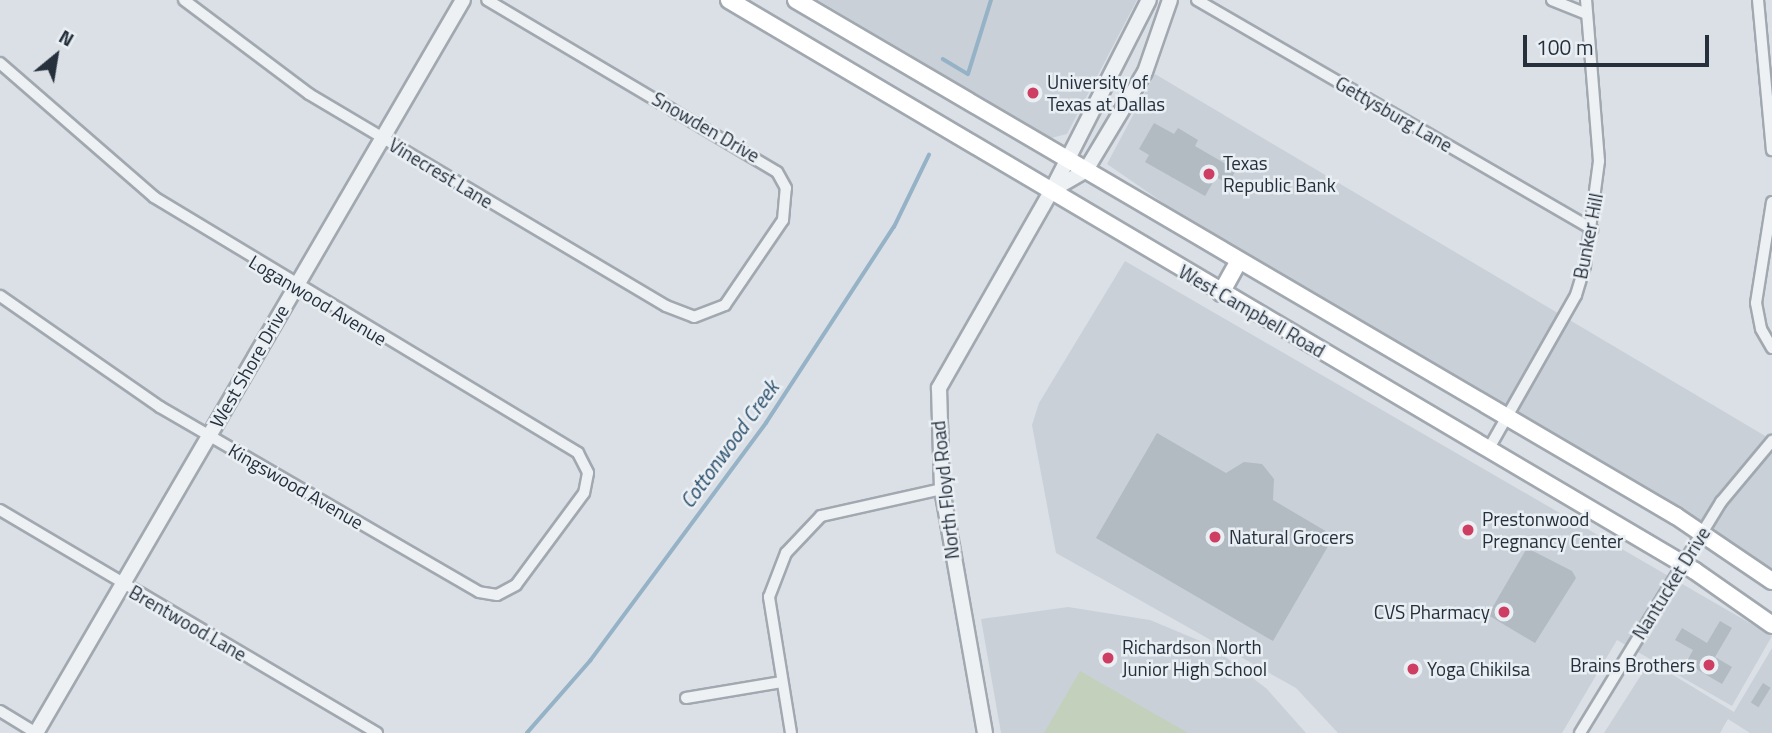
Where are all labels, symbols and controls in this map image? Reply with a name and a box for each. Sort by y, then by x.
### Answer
north arrow [21,21,91,91]
scale bar [1527,21,1712,65]
text: N [54,22,80,53]
text: 100 m [1536,31,1593,63]
place label: University of Texas at Dallas [1047,71,1165,115]
street label: Gettysburg Lane [1331,71,1457,157]
marker: University of Texas at Dallas [1025,85,1041,101]
street label: Snowden Drive [648,87,764,167]
street label: Vinecrest Lane [385,133,497,213]
place label: Texas Republic Bank [1223,152,1336,196]
marker: Texas Republic Bank [1201,166,1217,182]
street label: Bunker Hill [1569,191,1607,281]
street label: Loganwood Avenue [245,250,391,350]
street label: West Campbell Road [1175,260,1329,362]
street label: West Shore Drive [205,301,293,431]
water label: Cottonwood Creek [674,375,784,513]
street label: North Floyd Road [926,420,964,560]
street label: Kingswood Avenue [225,438,367,534]
place label: Prestonwood Pregnancy Center [1482,508,1623,552]
marker: Prestonwood Pregnancy Center [1460,522,1476,538]
street label: Nantucket Drive [1627,523,1715,643]
place label: Natural Grocers [1229,526,1354,548]
marker: Natural Grocers [1207,529,1223,545]
street label: Brentwood Lane [125,580,251,666]
place label: CVS Pharmacy [1374,601,1490,623]
marker: CVS Pharmacy [1496,604,1512,620]
place label: Richardson North Junior High School [1122,636,1267,680]
marker: Richardson North Junior High School [1100,650,1116,666]
place label: Brains Brothers [1570,654,1695,676]
marker: Brains Brothers [1701,657,1717,673]
place label: Yoga Chikilsa [1427,658,1530,680]
marker: Yoga Chikilsa [1405,661,1421,677]

